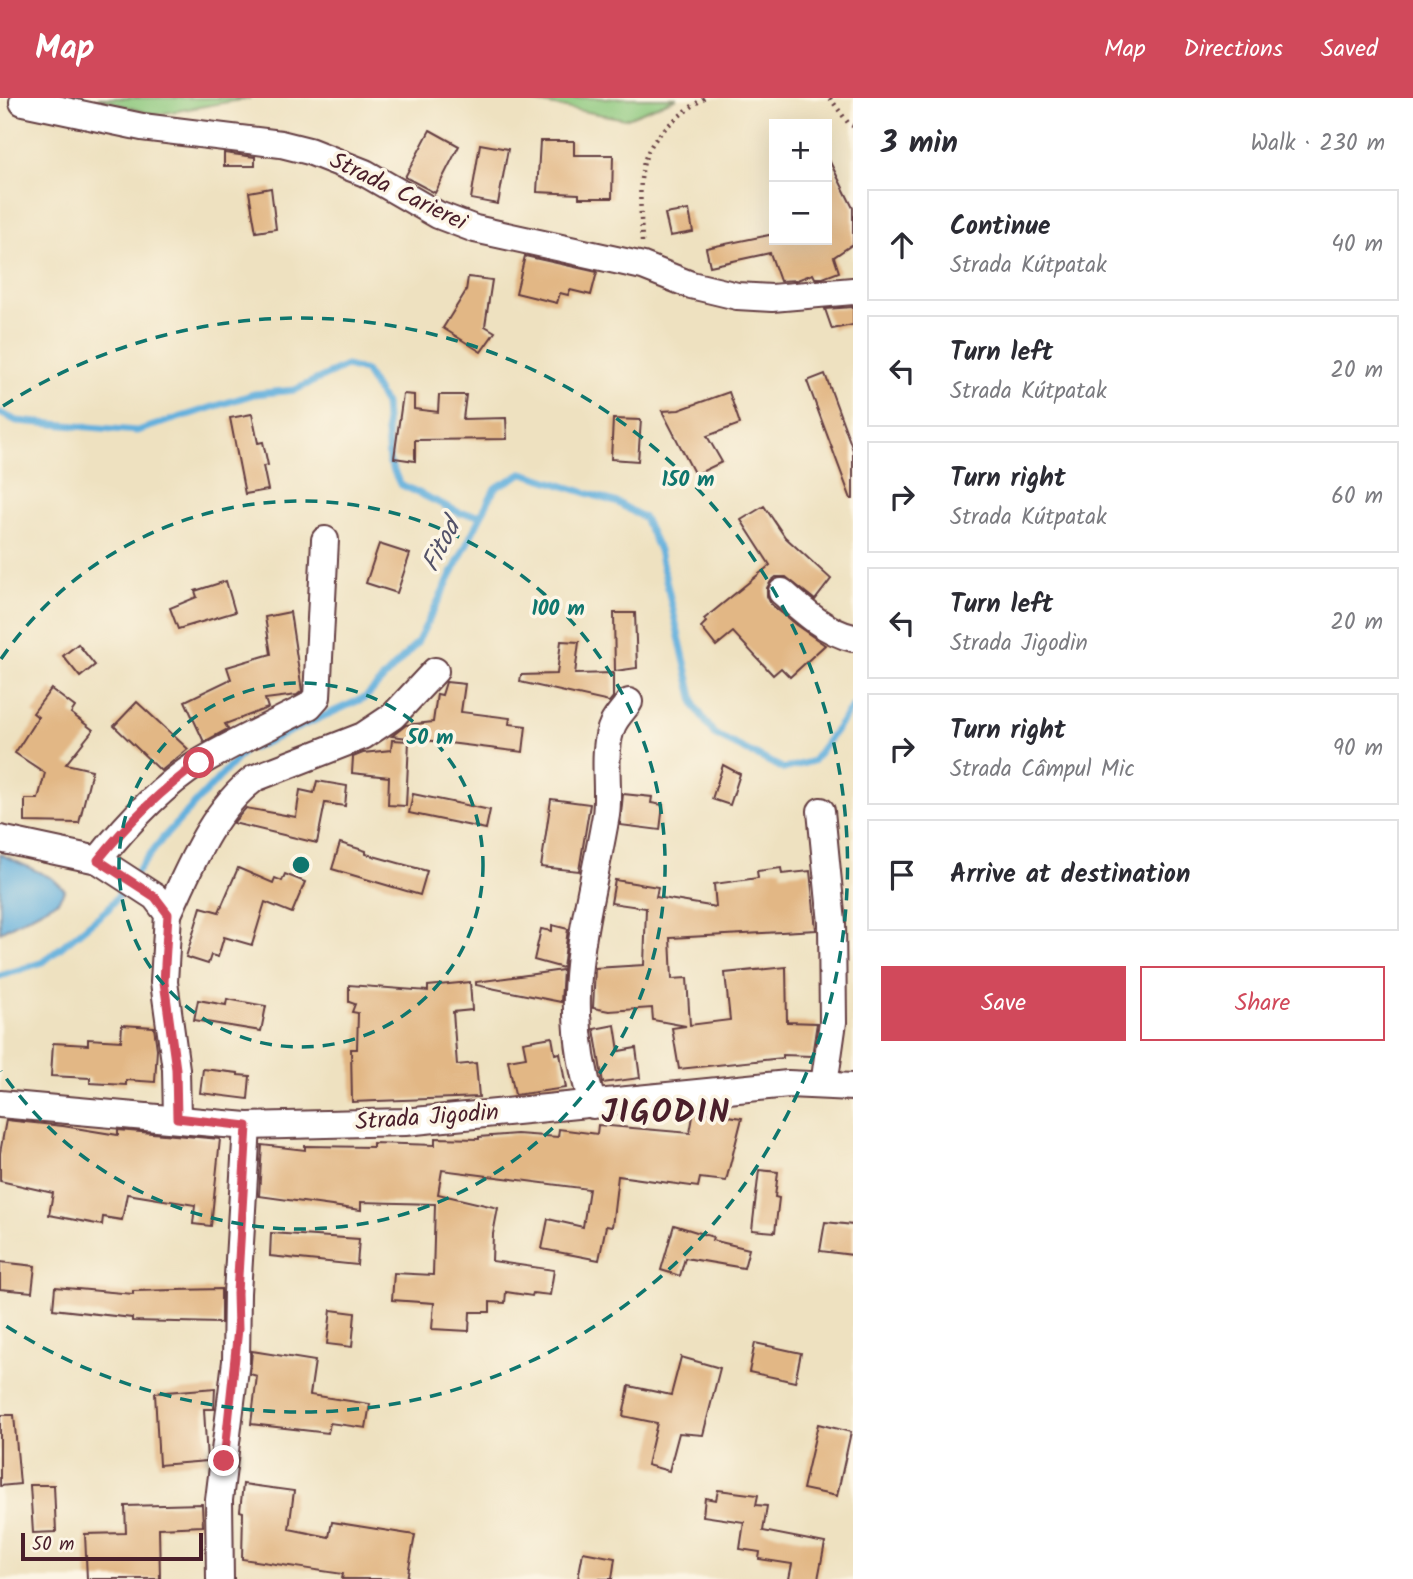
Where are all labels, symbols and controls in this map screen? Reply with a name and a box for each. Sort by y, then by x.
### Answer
text: Map [35,23,95,76]
text: Map [1104,30,1146,69]
text: Directions [1184,30,1283,69]
text: Saved [1321,30,1378,69]
map controls [769,119,832,245]
button: + [769,119,832,182]
text: 3 min [881,120,958,168]
text: Walk · 230 m [1250,126,1385,162]
street label: Strada Carierei [323,142,474,243]
button: − [769,182,832,245]
text: Continue [950,206,1051,248]
icon: ahead [883,226,921,264]
text: 40 m [1331,227,1383,263]
text: Strada Kútpatak [950,248,1107,284]
text: Turn left [950,332,1053,374]
icon: left [883,352,921,390]
text: 20 m [1331,353,1383,389]
text: Strada Kútpatak [950,374,1107,410]
text: Turn right [950,458,1066,500]
text: 150 m [661,464,715,497]
icon: right [883,478,921,516]
text: 60 m [1331,479,1383,515]
text: Strada Kútpatak [950,500,1107,536]
water label: Fitod [411,507,476,580]
text: Turn left [950,584,1053,626]
text: 100 m [531,593,585,626]
icon: left [883,604,921,642]
text: 20 m [1331,605,1383,641]
text: Strada Jigodin [950,626,1088,662]
text: Turn right [950,710,1066,752]
text: 50 m [406,722,453,755]
icon: right [883,730,921,768]
text: 90 m [1333,731,1383,767]
route start [183,747,214,778]
text: Strada Câmpul Mic [950,752,1135,788]
centre of rings [289,853,313,877]
text: Arrive at destination [950,854,1190,896]
icon: arrive [883,856,921,894]
button: Save [881,966,1126,1041]
button: Share [1140,966,1385,1041]
district label: JIGODIN [601,1088,731,1139]
street label: Strada Jigodin [354,1094,500,1142]
route end [208,1445,239,1476]
scale bar [21,1530,203,1562]
text: 50 m [32,1530,74,1560]

